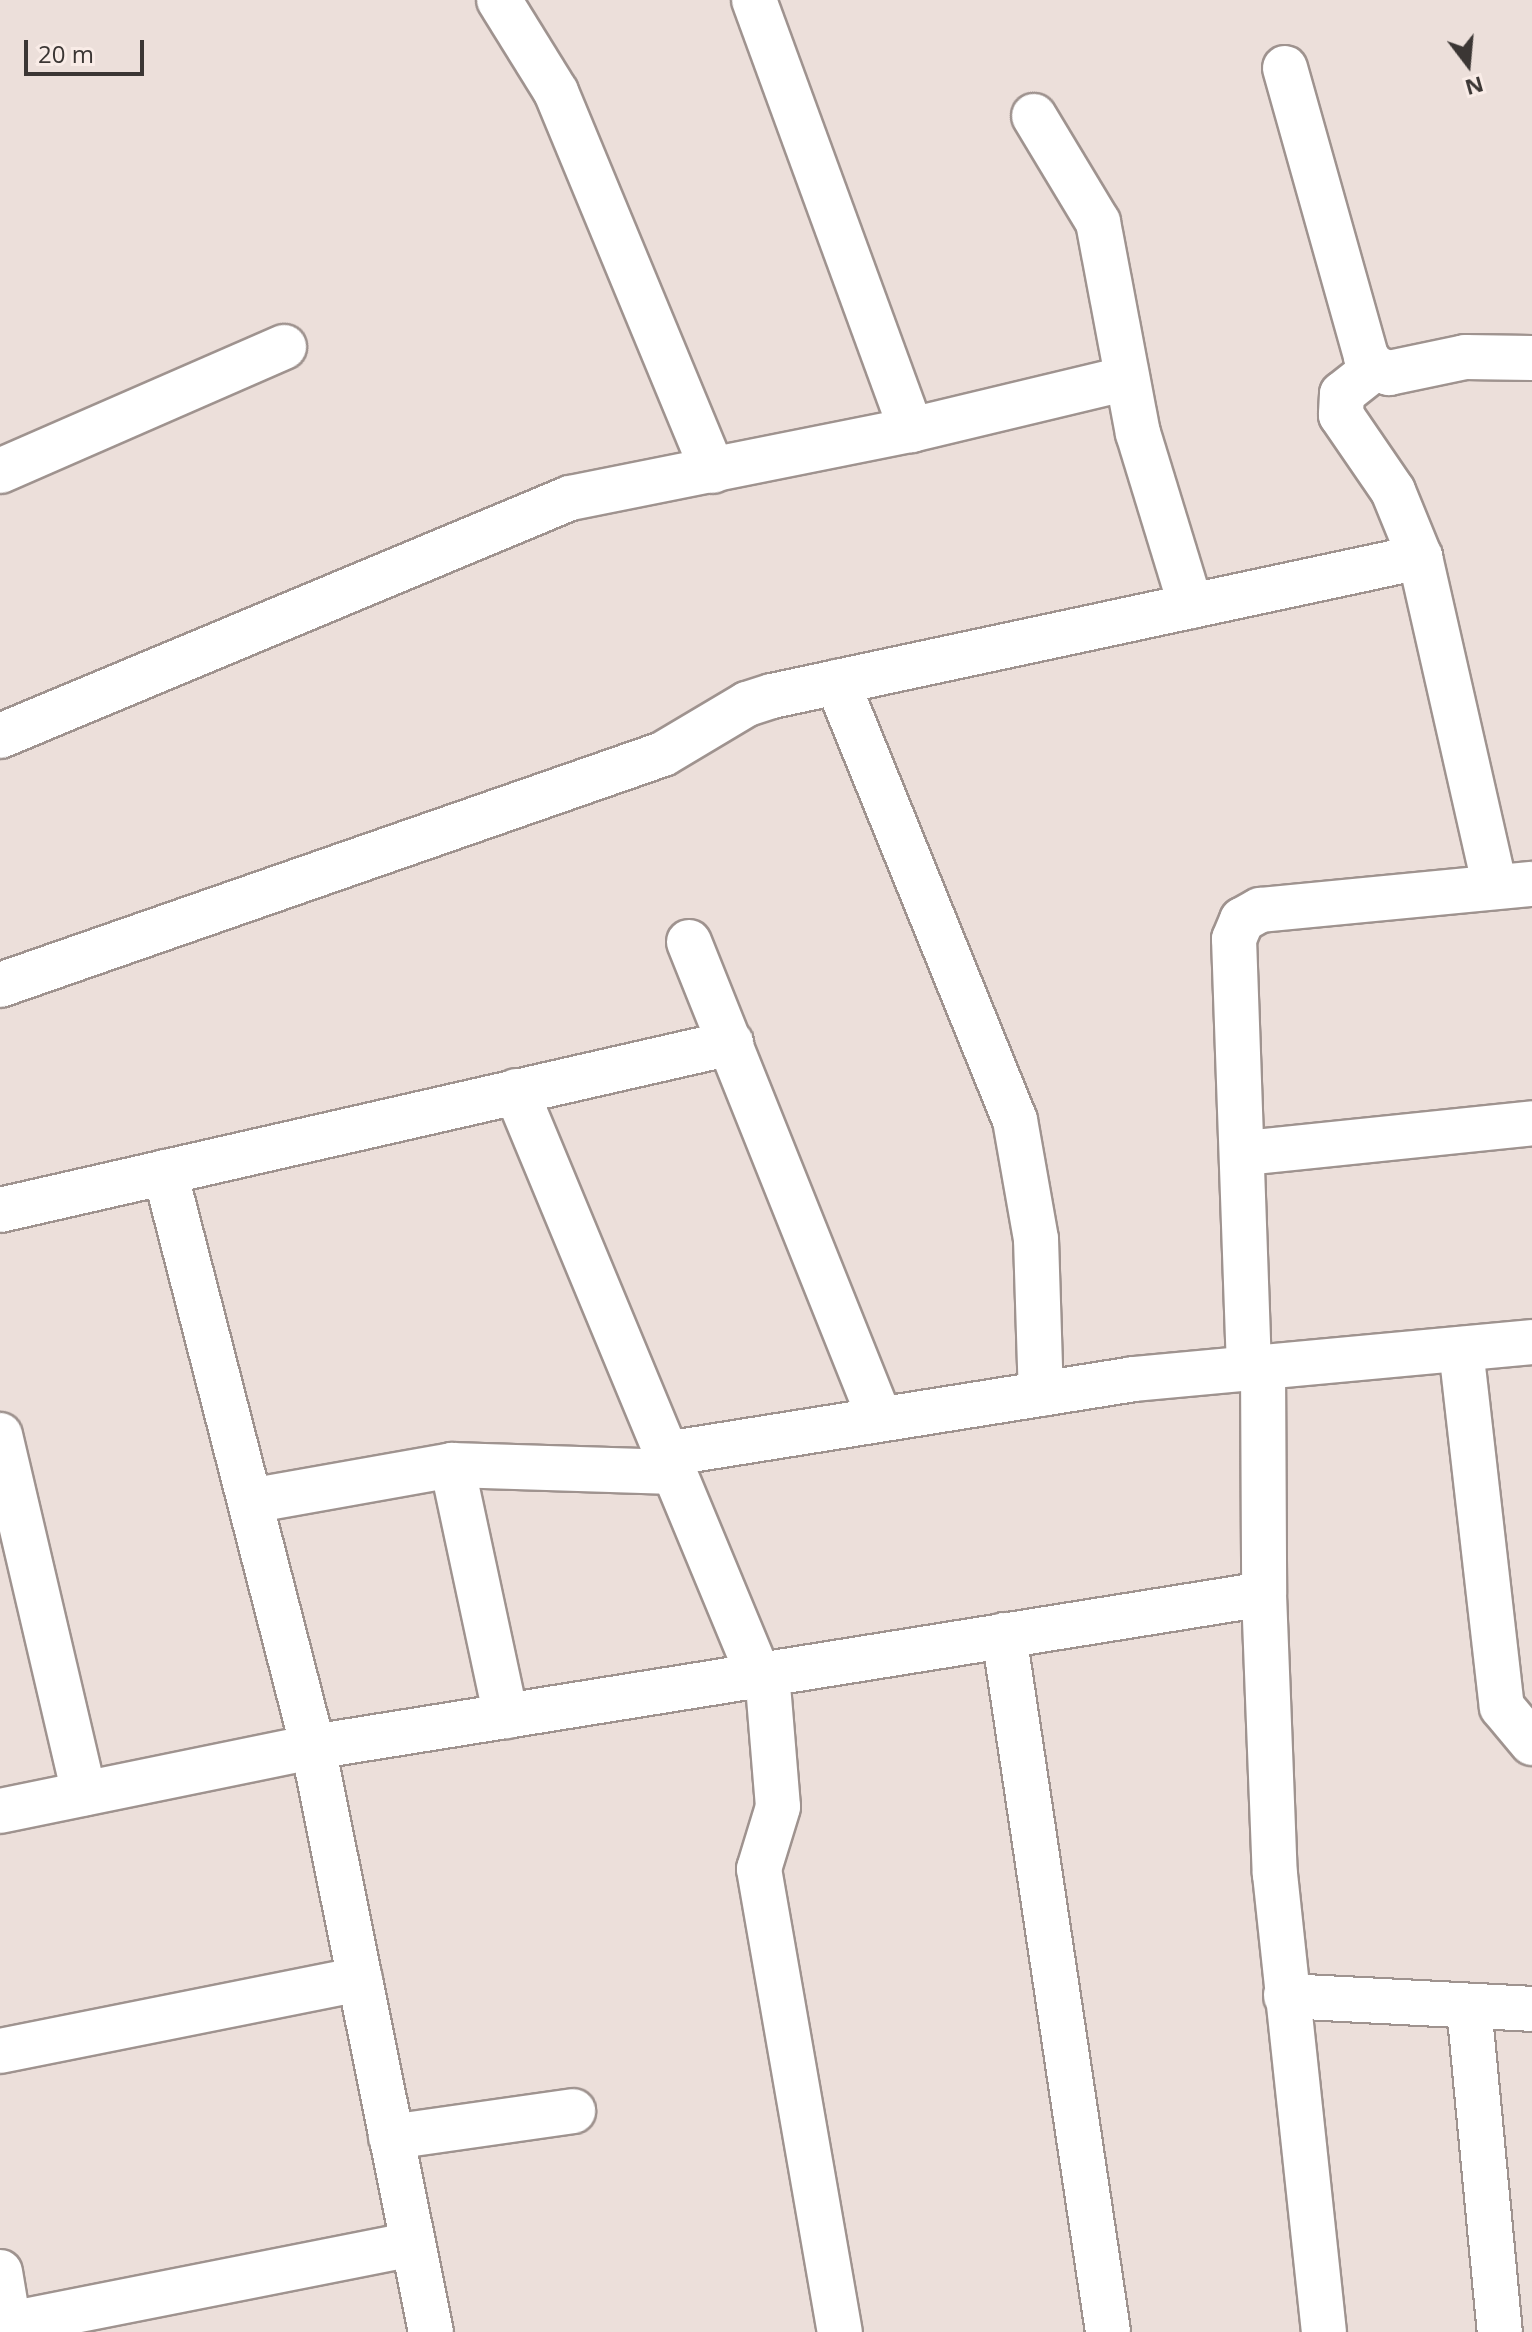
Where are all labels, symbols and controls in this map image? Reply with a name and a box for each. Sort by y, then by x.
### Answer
scale bar [28,24,148,74]
north arrow [1428,24,1508,104]
text: 20 m [38,37,94,70]
text: N [1462,70,1487,104]

